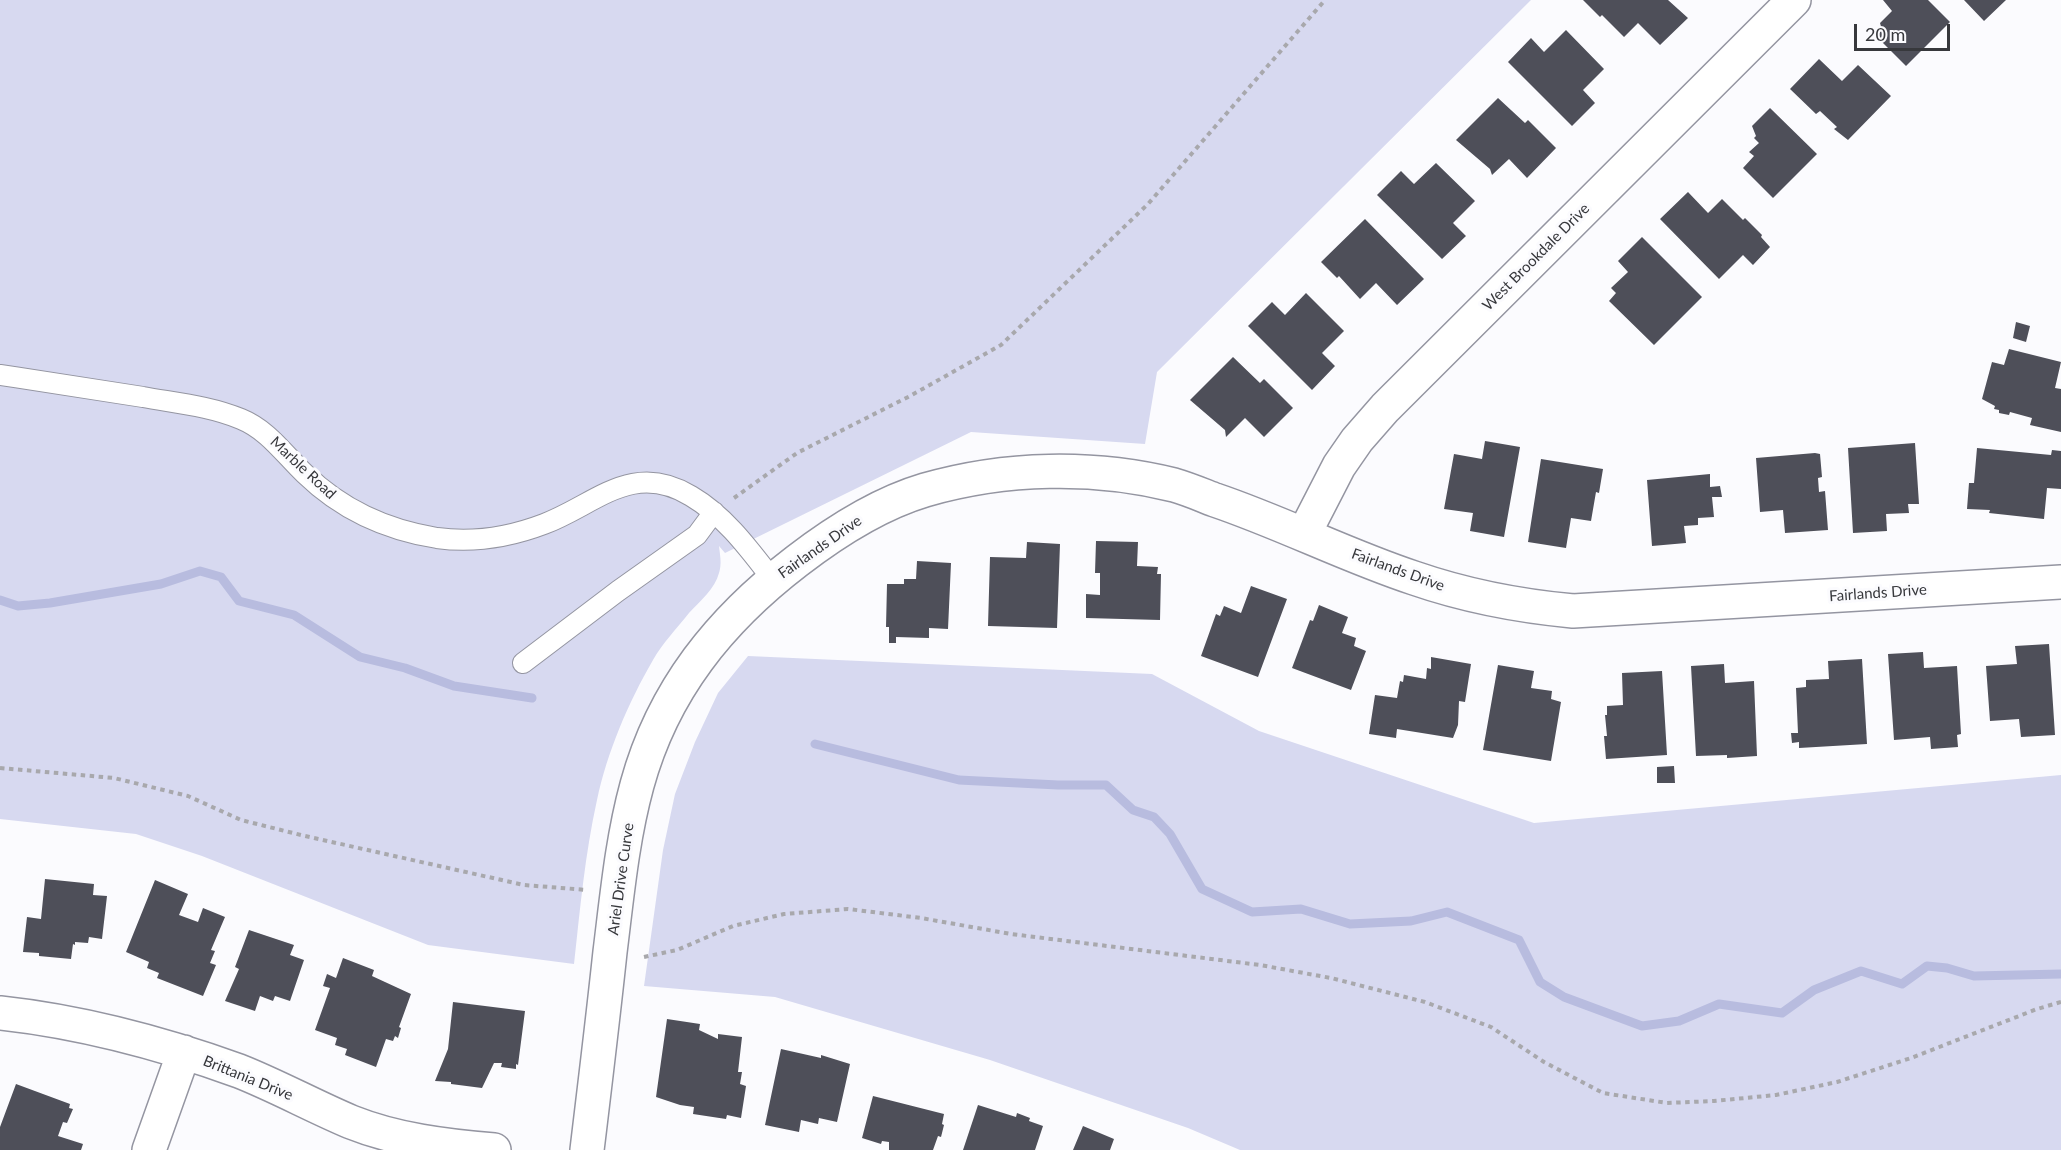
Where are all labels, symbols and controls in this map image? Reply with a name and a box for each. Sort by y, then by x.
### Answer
scale bar [1857,12,1953,50]
text: 20 m [1865,23,1905,45]
street label: West Brookdale Drive [1479,200,1593,314]
street label: Marble Road [266,433,340,503]
street label: Fairlands Drive [775,512,865,582]
street label: Fairlands Drive [1349,545,1447,595]
street label: Fairlands Drive [1829,581,1927,605]
street label: Ariel Drive Curve [604,822,638,936]
street label: Brittania Drive [200,1052,296,1104]

